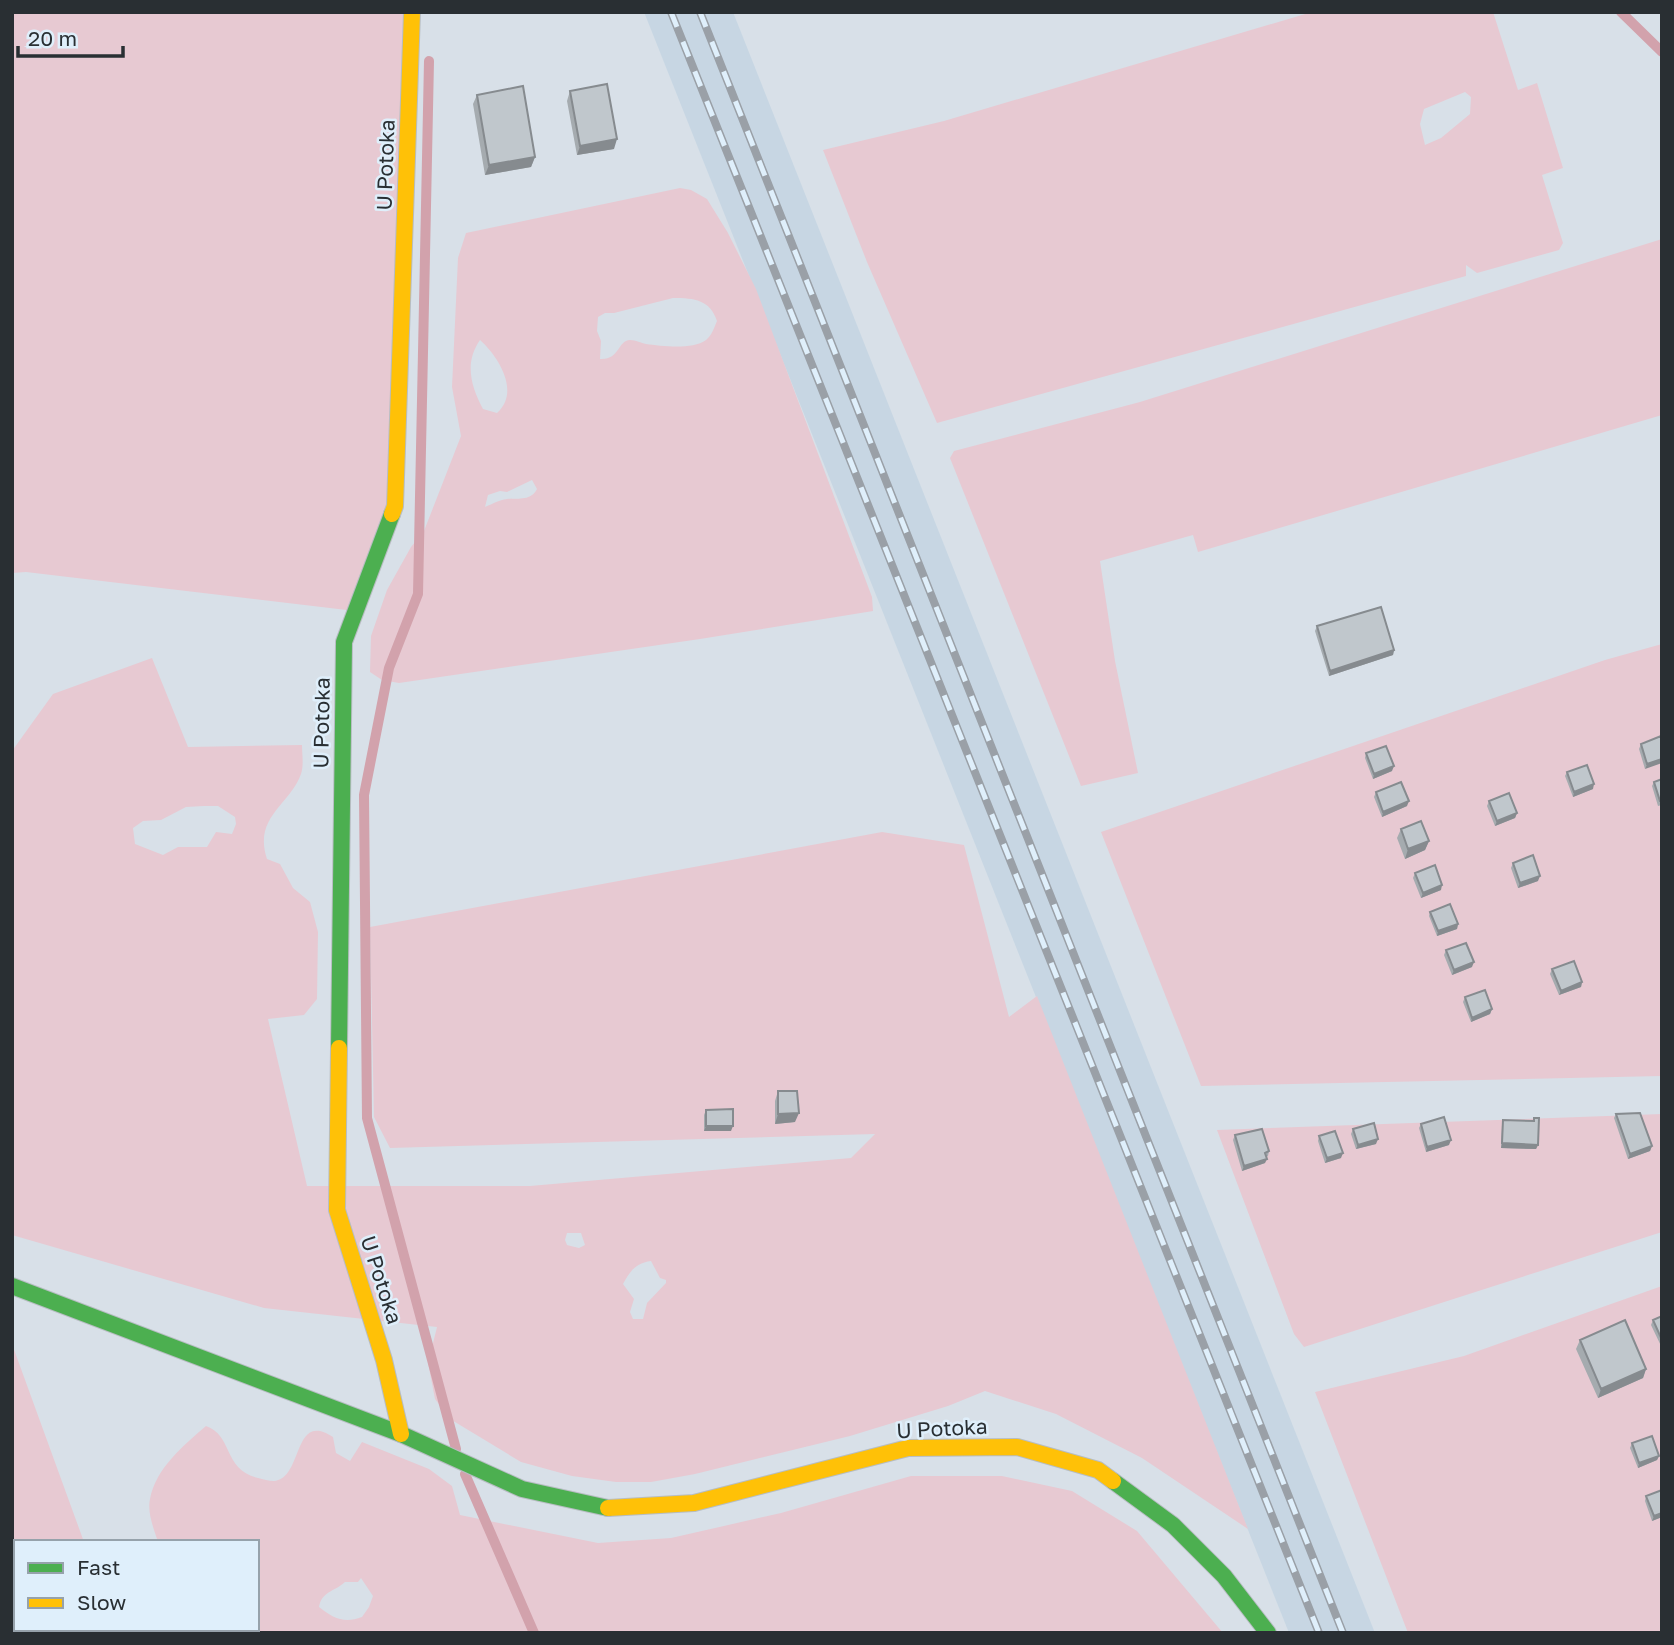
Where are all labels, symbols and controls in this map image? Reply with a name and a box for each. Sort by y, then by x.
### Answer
scale bar [18,14,122,58]
text: 20 m [28,25,77,51]
street label: U Potoka [370,119,400,211]
street label: U Potoka [307,677,335,769]
street label: U Potoka [355,1232,408,1327]
street label: U Potoka [896,1413,988,1443]
legend [14,1540,259,1631]
text: Fast [77,1554,120,1580]
text: Slow [77,1589,126,1615]

